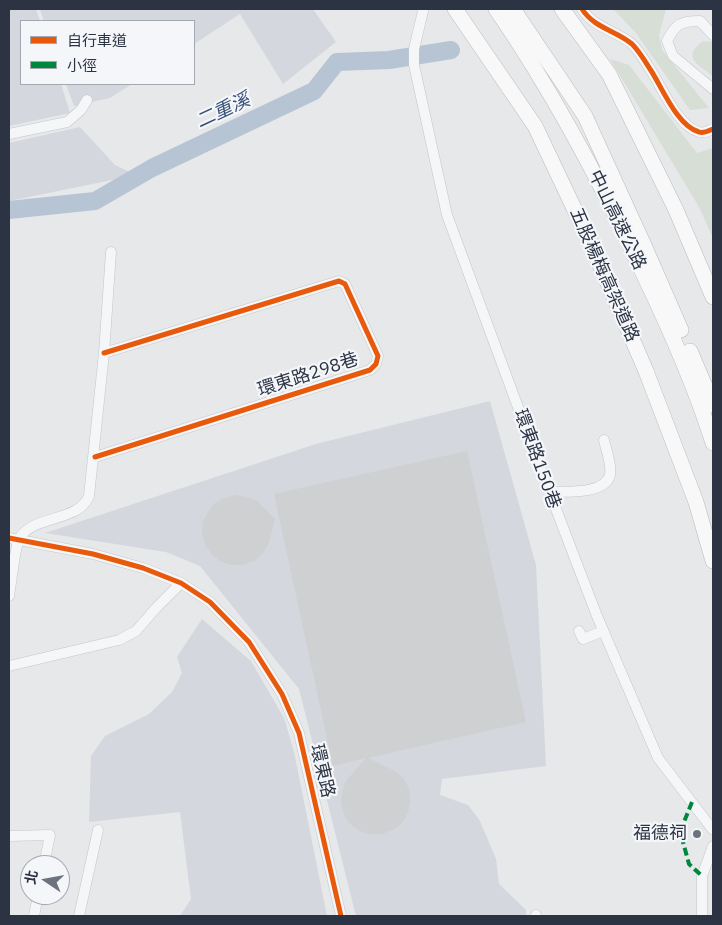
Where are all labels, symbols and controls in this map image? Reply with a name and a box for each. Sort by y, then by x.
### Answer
legend [20,20,195,85]
text: 自行車道 [67,31,127,50]
text: 小徑 [67,56,97,75]
water label: 二重溪 [192,89,254,133]
street label: 中山高速公路 [584,167,650,273]
street label: 五股楊梅高架道路 [565,205,643,345]
street label: 環東路298巷 [255,349,361,401]
street label: 環東路150巷 [509,406,565,512]
street label: 環東路 [305,742,339,800]
place label: 福德祠 [633,823,687,845]
marker: 福德祠 [691,828,703,840]
north arrow [20,855,70,905]
text: 北 [21,868,42,886]

